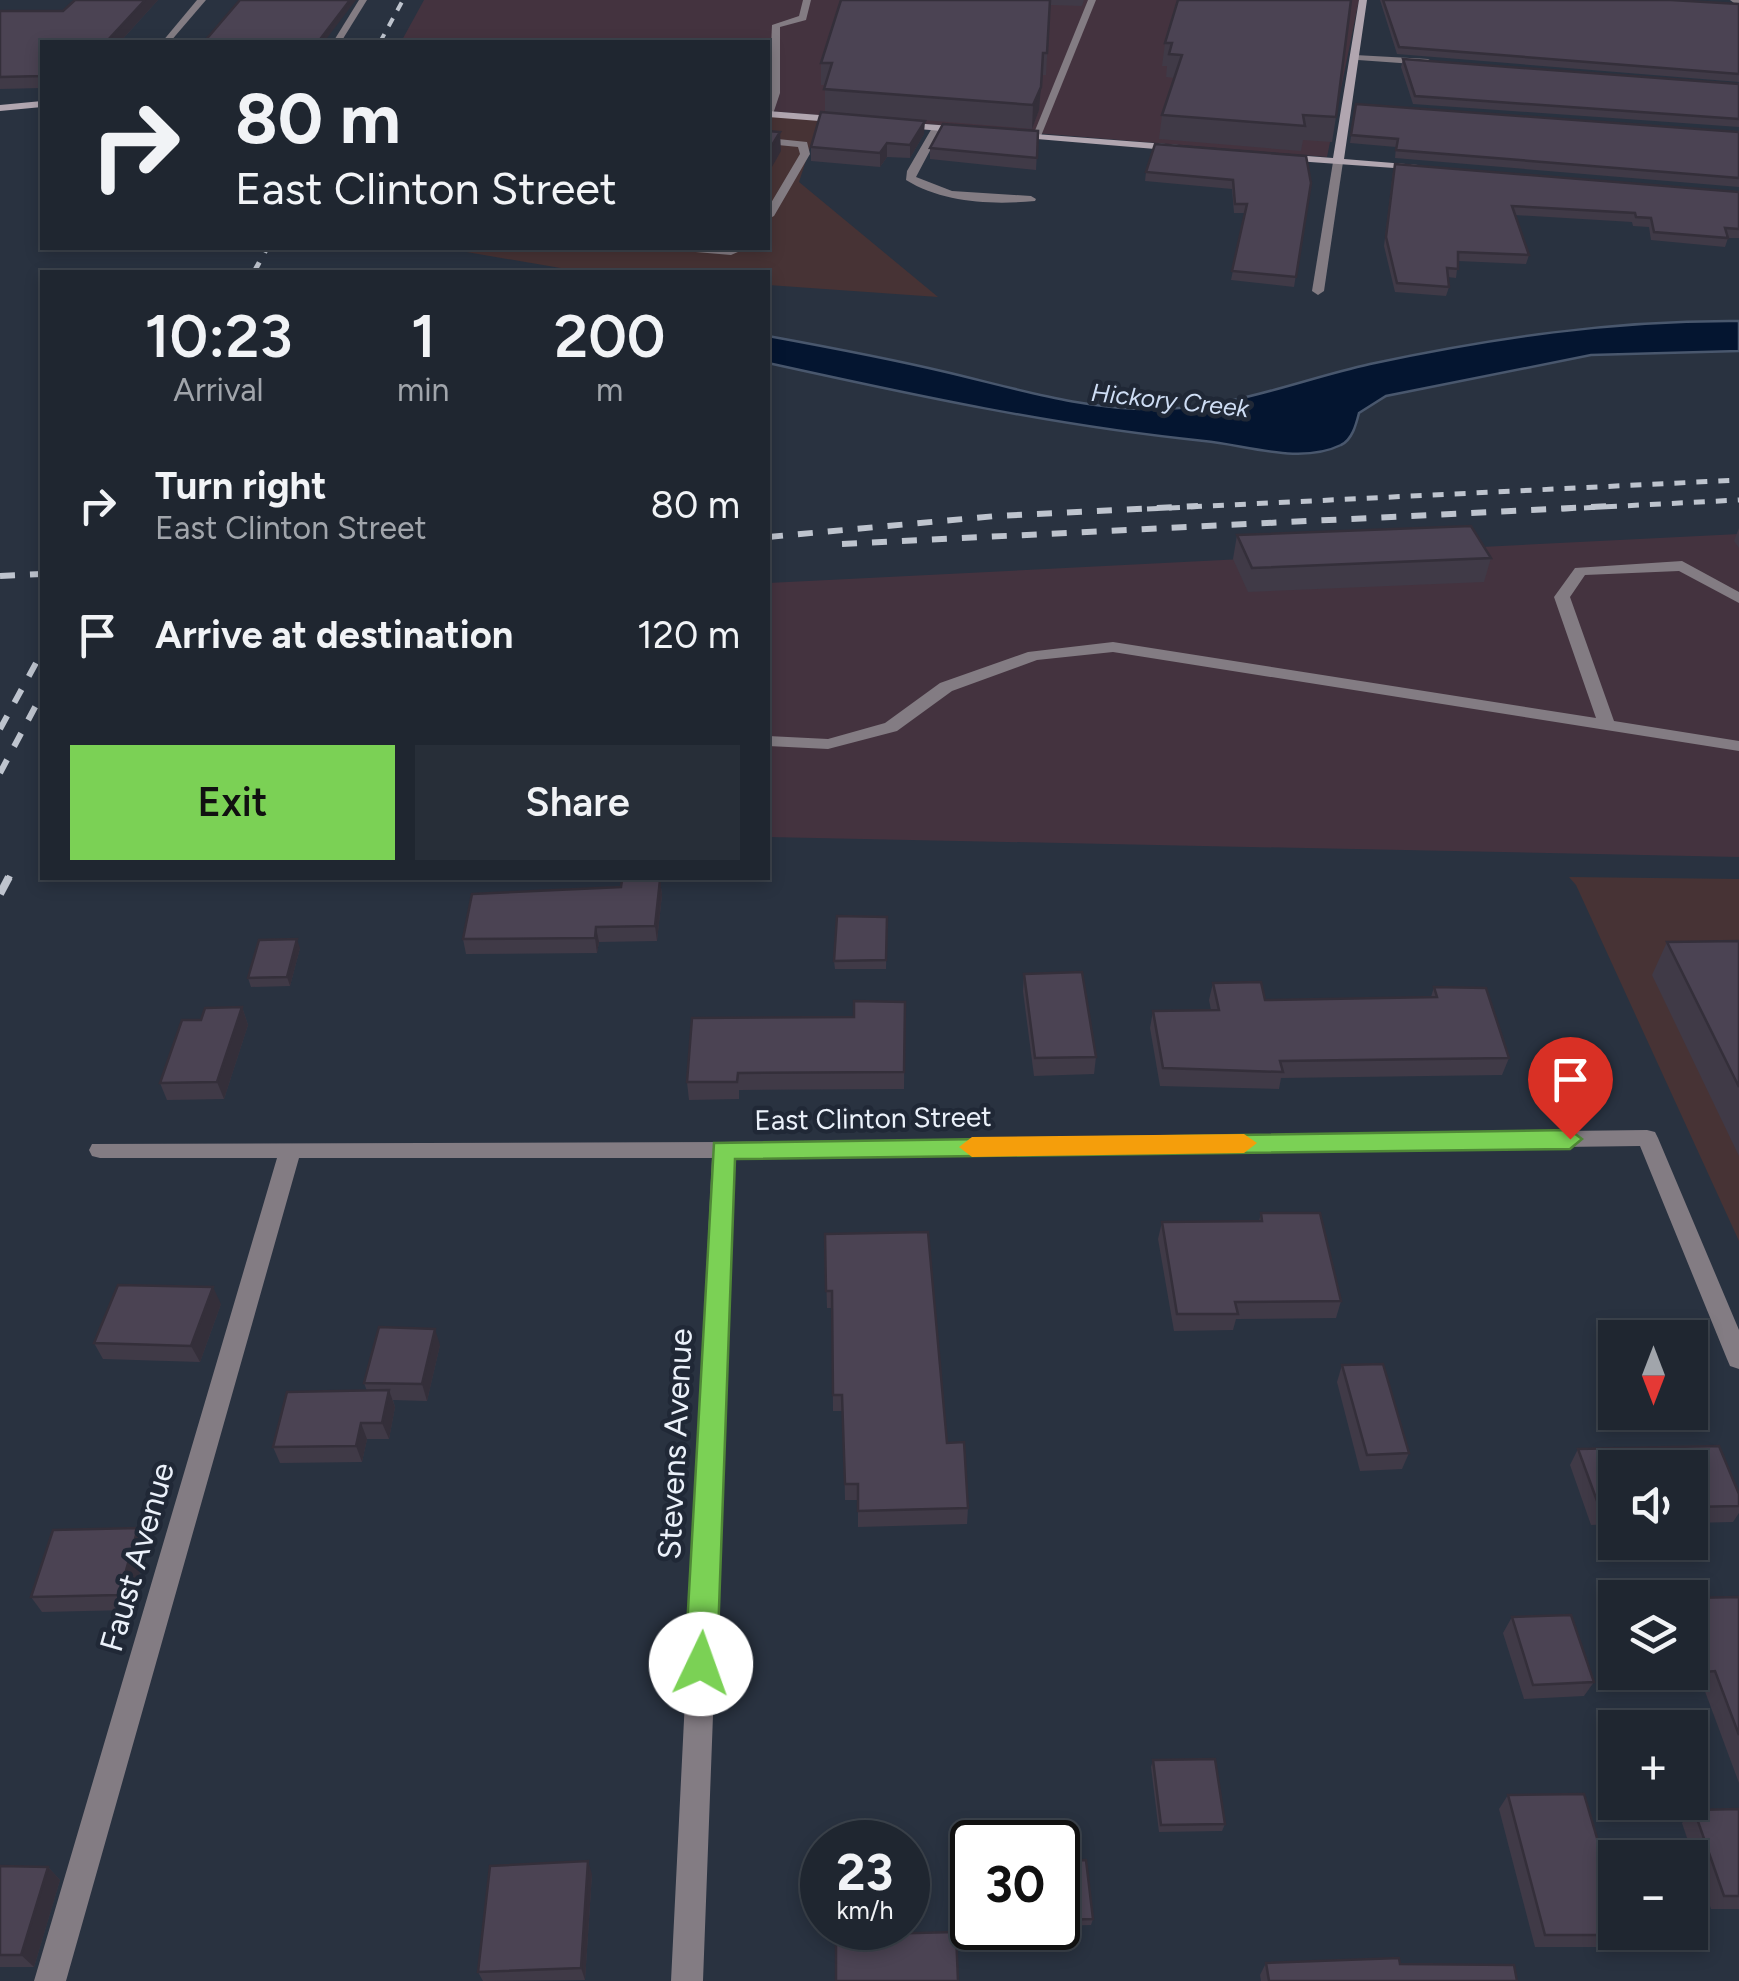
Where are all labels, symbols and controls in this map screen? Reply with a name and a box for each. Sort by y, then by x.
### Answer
text: 80 m [235,76,401,161]
icon: right [70,80,200,210]
text: East Clinton Street [235,161,617,215]
text: 10:23 [144,300,293,372]
text: 1 [411,300,436,372]
text: 200 [554,300,666,372]
text: Arrival [173,371,264,409]
text: min [397,371,449,409]
text: m [596,371,623,409]
water label: Hickory Creek [1090,377,1251,423]
text: Turn right [155,463,327,509]
icon: right [70,478,125,533]
text: 80 m [651,482,740,528]
text: East Clinton Street [155,509,427,547]
icon: arrive [70,608,125,663]
text: Arrive at destination [155,612,513,658]
text: 120 m [637,612,740,658]
button: Exit [70,745,395,860]
button: Share [415,745,740,860]
pin [1528,1037,1613,1140]
icon: arrive [1543,1052,1598,1107]
street label: East Clinton Street [754,1099,992,1137]
north arrow [1598,1320,1708,1430]
map controls [1598,1320,1708,1950]
street label: Stevens Avenue [650,1327,700,1561]
button: sound [1598,1450,1708,1560]
street label: Faust Avenue [92,1458,182,1656]
button: layers [1598,1580,1708,1690]
position arrow [649,1612,753,1716]
button: + [1598,1710,1708,1820]
speed limit sign: 30 [950,1820,1080,1950]
button: − [1598,1840,1708,1950]
text: 23 [837,1842,893,1903]
text: km/h [836,1895,894,1925]

